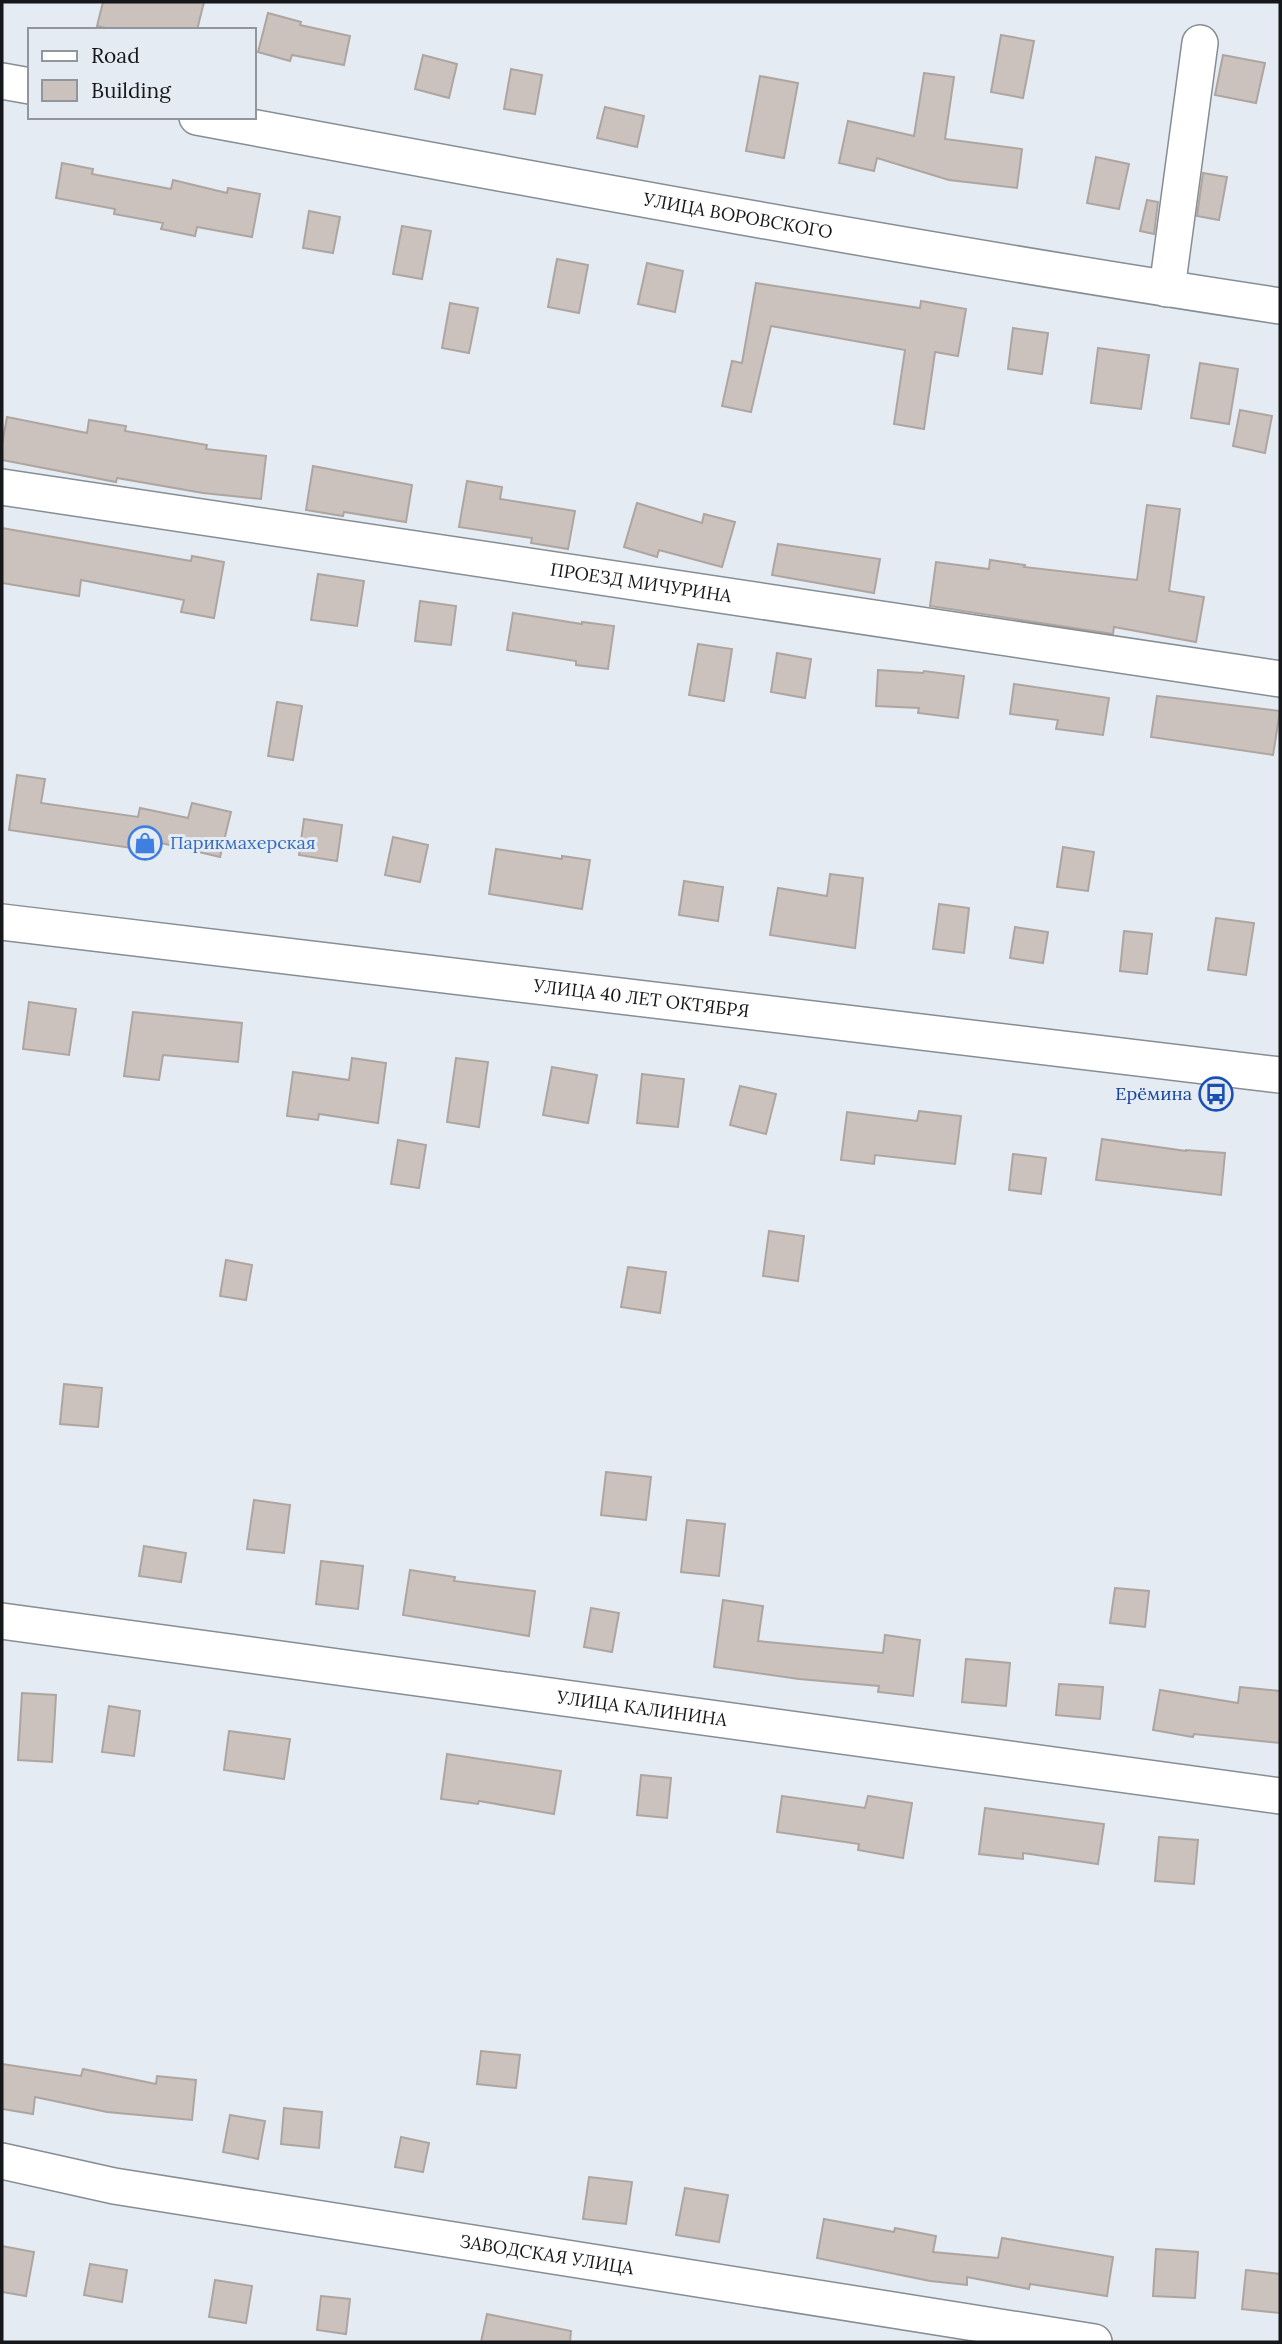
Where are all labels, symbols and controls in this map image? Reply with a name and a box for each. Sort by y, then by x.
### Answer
legend [28,28,256,119]
text: Road [91,42,140,69]
text: Building [91,77,171,104]
street label: УЛИЦА ВОРОВСКОГО [641,187,834,243]
street label: ПРОЕЗД МИЧУРИНА [549,558,734,608]
shop icon: Парикмахерская [126,824,164,862]
place label: Парикмахерская [170,831,315,854]
street label: УЛИЦА 40 ЛЕТ ОКТЯБРЯ [531,974,751,1022]
bus stop icon: Ерёмина [1197,1075,1235,1113]
place label: Ерёмина [1115,1082,1192,1105]
street label: УЛИЦА КАЛИНИНА [555,1685,729,1731]
street label: ЗАВОДСКАЯ УЛИЦА [458,2229,636,2280]

